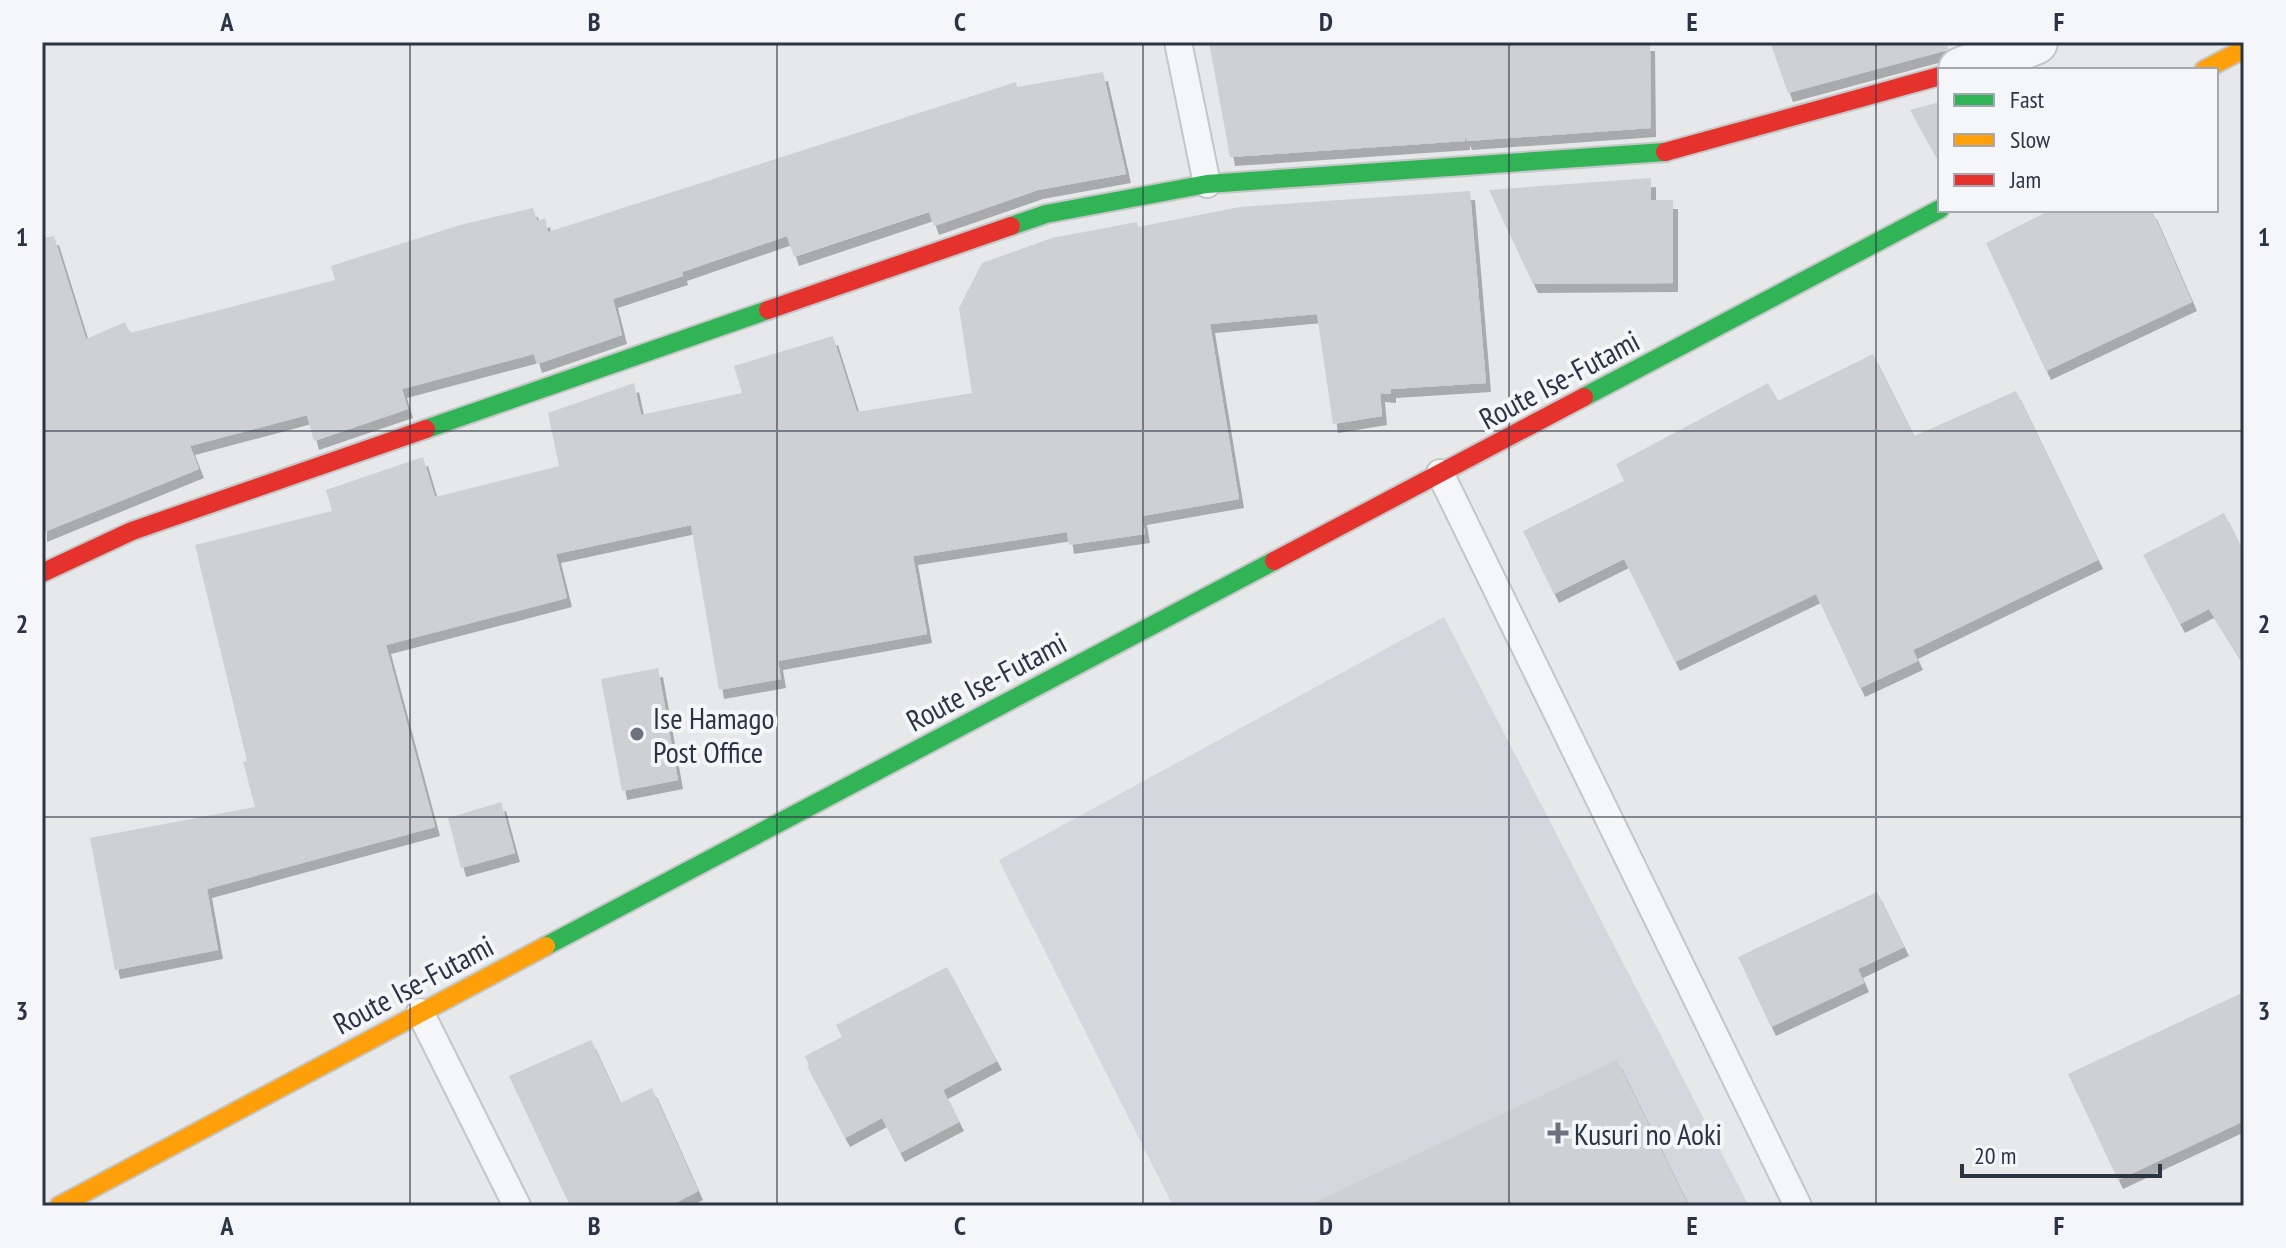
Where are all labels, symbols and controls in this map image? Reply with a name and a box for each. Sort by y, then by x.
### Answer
text: A [219,5,234,38]
text: B [588,5,601,38]
text: C [954,5,966,38]
text: D [1319,5,1333,38]
text: E [1686,5,1698,38]
text: F [2054,5,2065,38]
legend [1938,68,2218,212]
text: Fast [2010,84,2045,115]
text: Slow [2010,124,2051,155]
text: Jam [2009,164,2041,195]
text: 1 [16,220,28,253]
text: 1 [2258,220,2270,253]
street label: Route Ise-Futami [1472,320,1646,438]
text: 2 [16,607,28,640]
text: 2 [2258,607,2270,640]
street label: Route Ise-Futami [899,622,1073,740]
place label: Ise Hamago Post Office [653,698,774,771]
marker: Ise Hamago Post Office [628,725,646,743]
street label: Route Ise-Futami [326,925,500,1043]
text: 3 [16,994,28,1027]
text: 3 [2258,994,2270,1027]
place label: Kusuri no Aoki [1574,1114,1722,1153]
marker: Kusuri no Aoki [1549,1124,1567,1142]
scale bar [1962,1128,2160,1178]
text: 20 m [1974,1140,2016,1171]
text: A [219,1209,234,1242]
text: B [588,1209,601,1242]
text: C [954,1209,966,1242]
text: D [1319,1209,1333,1242]
text: E [1686,1209,1698,1242]
text: F [2054,1209,2065,1242]

